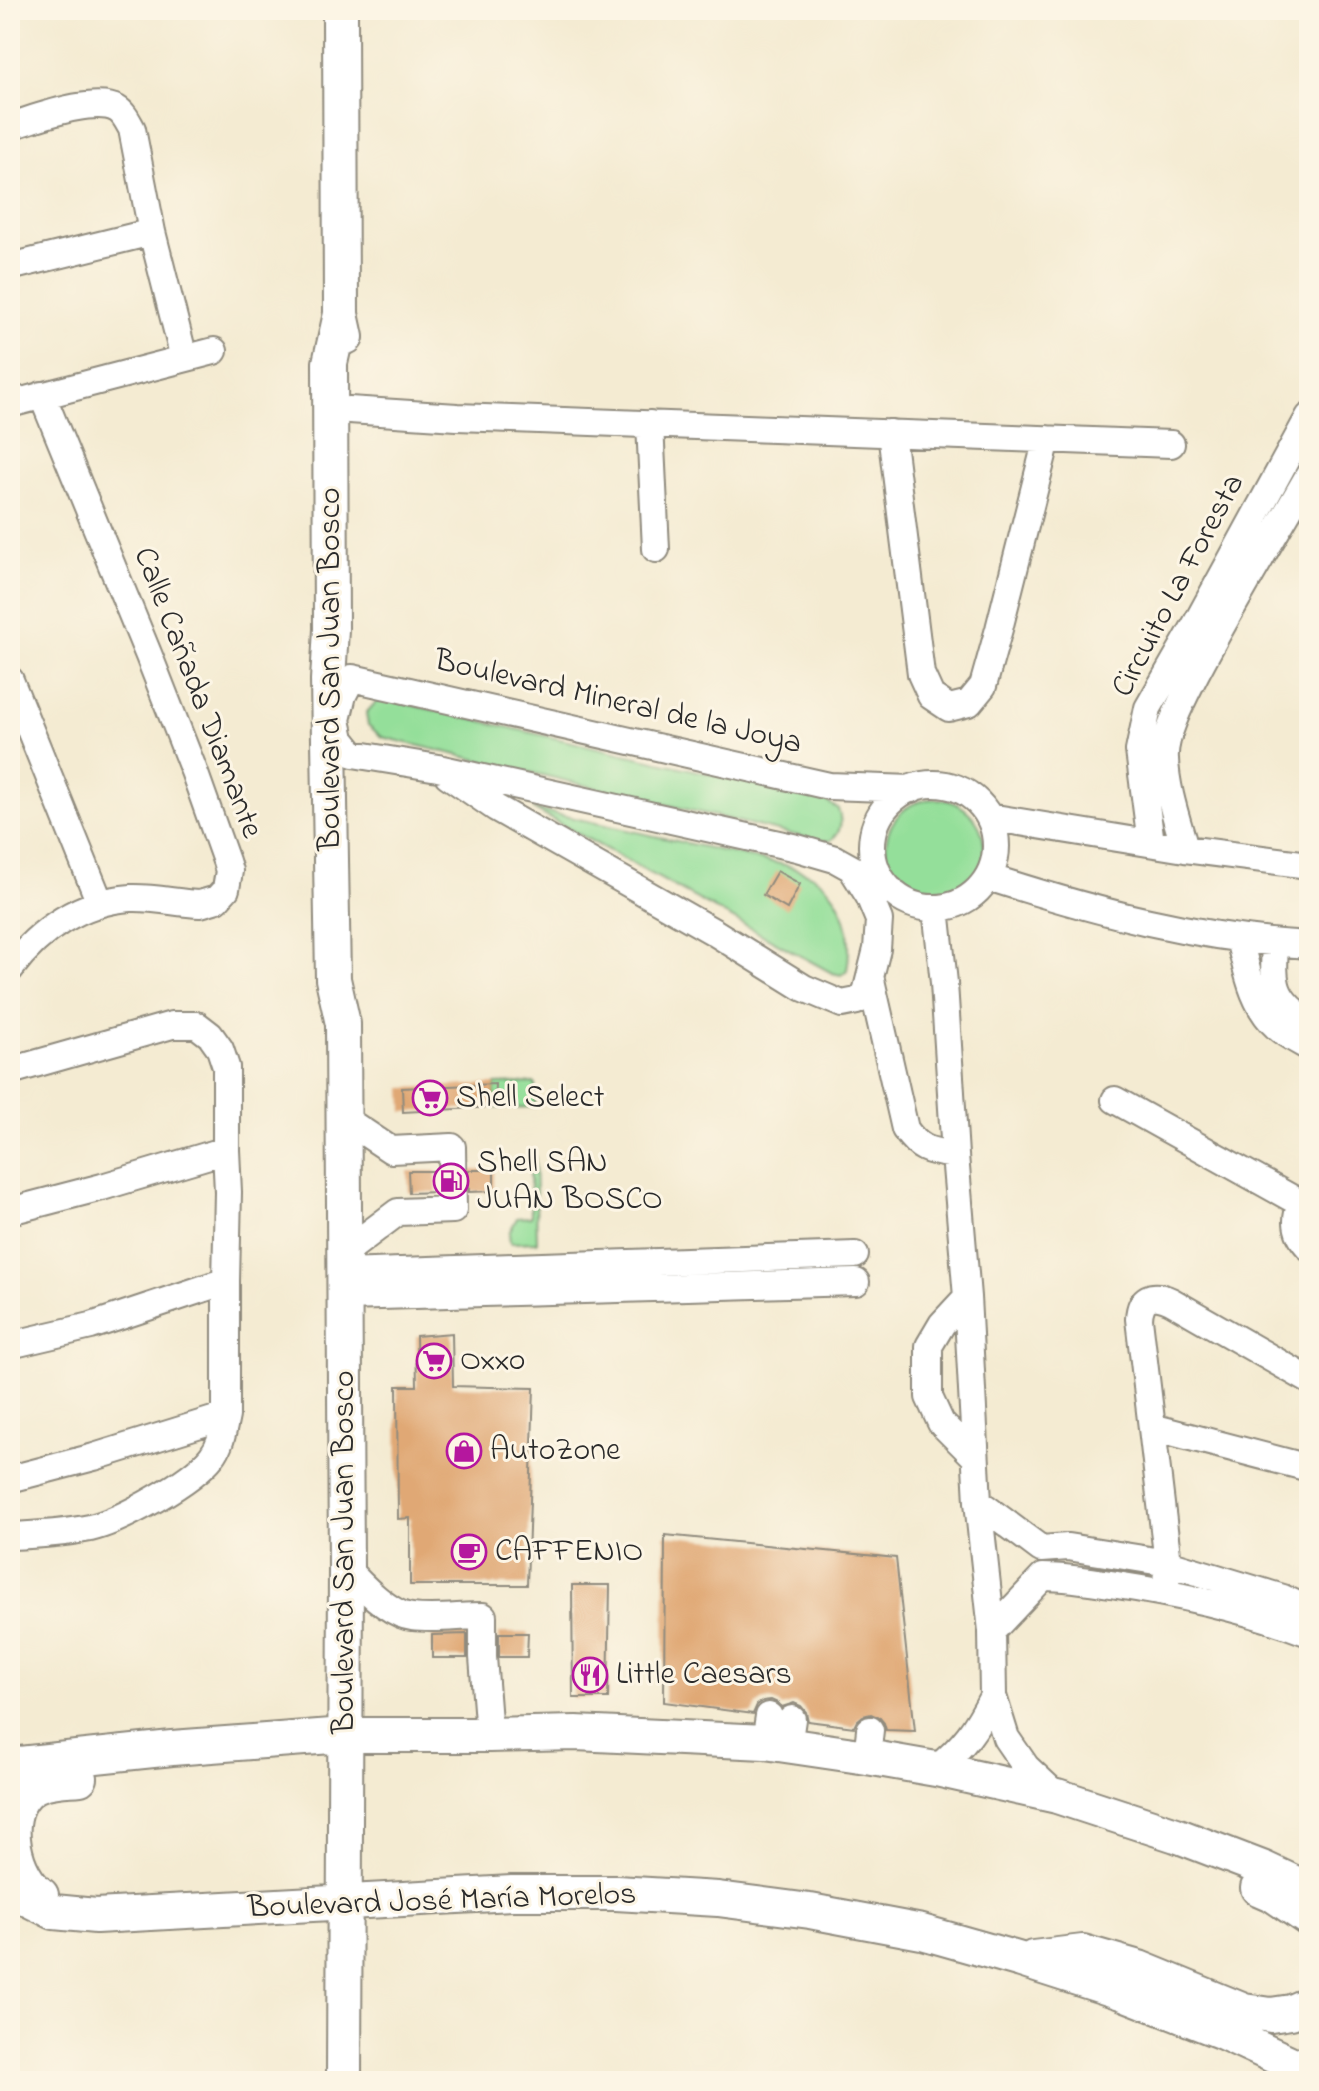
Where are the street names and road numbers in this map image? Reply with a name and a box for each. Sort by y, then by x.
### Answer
street label: Circuito La Foresta [1100,466,1258,706]
street label: Boulevard San Juan Bosco [308,487,355,852]
street label: Calle Cañada Diamante [120,541,274,846]
street label: Boulevard Mineral de la Joya [429,638,806,768]
street label: Boulevard San Juan Bosco [322,1370,369,1735]
street label: Boulevard José María Morelos [246,1872,637,1932]

